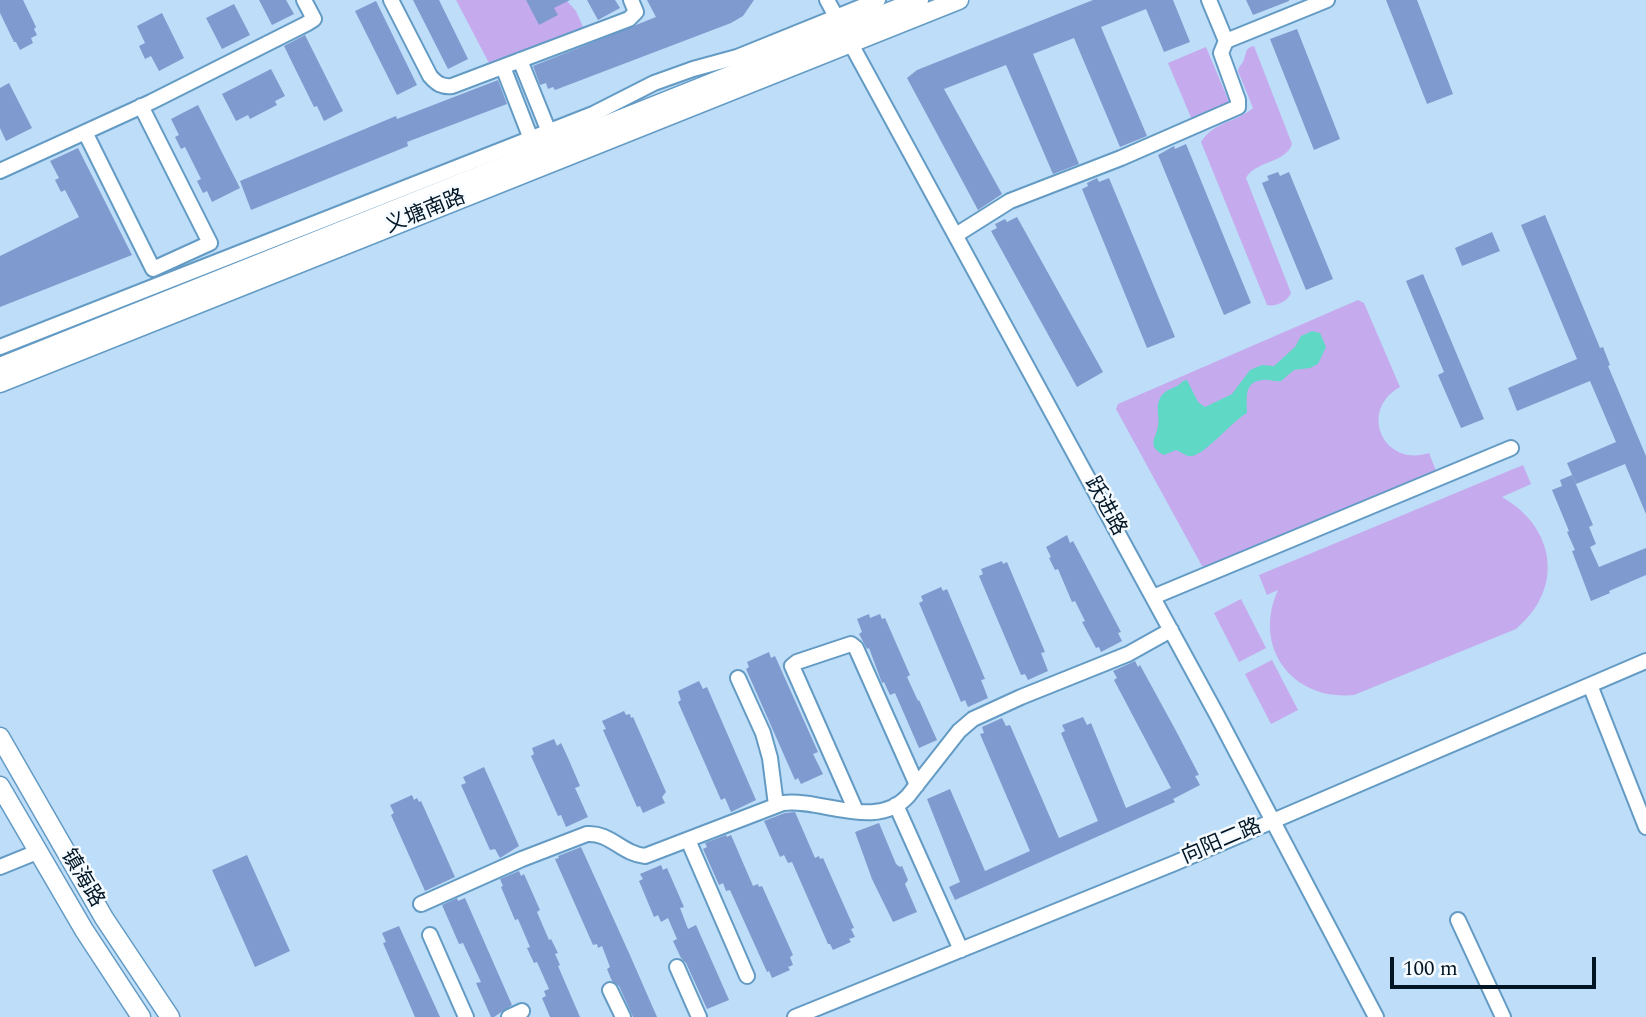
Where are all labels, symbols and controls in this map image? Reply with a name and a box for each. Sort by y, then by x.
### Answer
street label: 义塘南路 [382,186,470,240]
street label: 跃进路 [1078,473,1130,541]
street label: 向阳二路 [1178,815,1266,871]
street label: 镇海路 [54,846,108,912]
scale bar [1394,944,1600,988]
text: 100 m [1403,953,1458,985]

